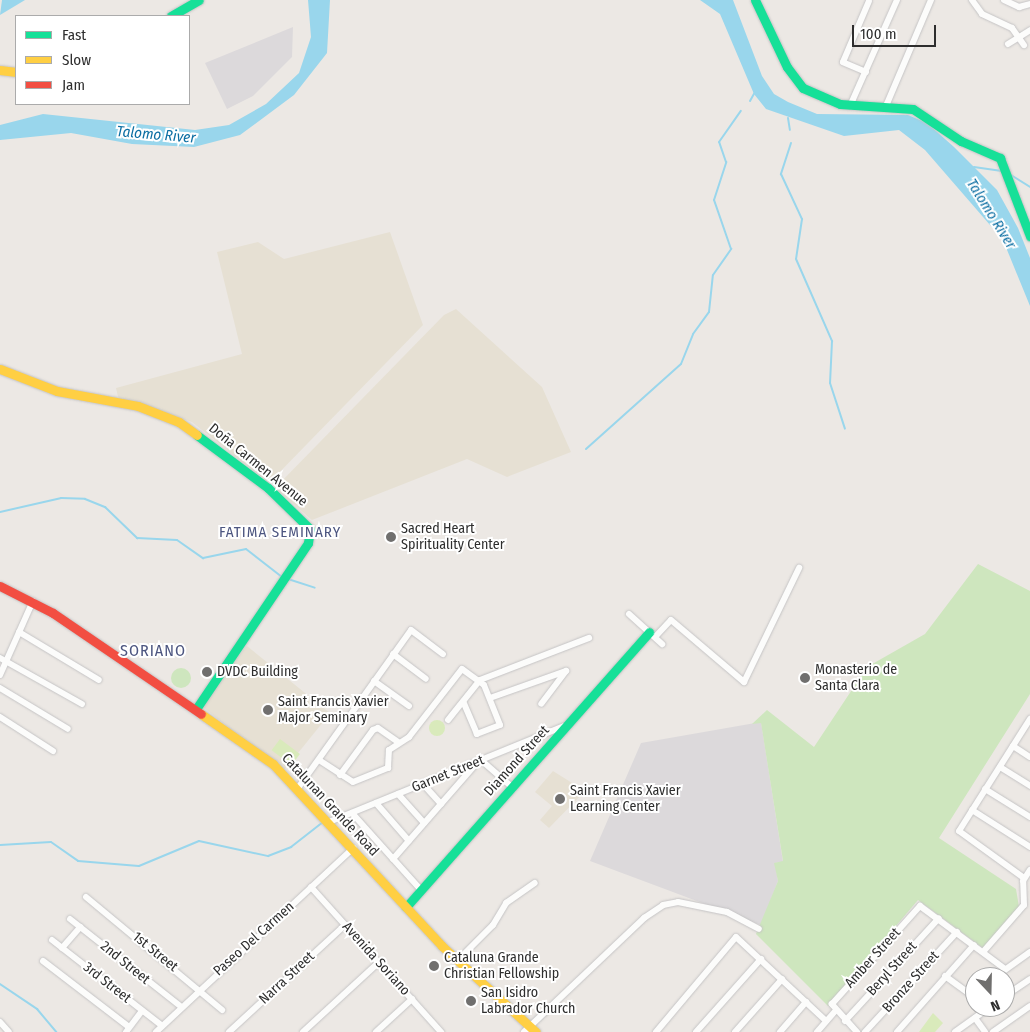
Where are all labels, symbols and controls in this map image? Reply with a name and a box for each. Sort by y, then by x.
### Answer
legend [15,15,190,105]
scale bar [855,15,939,47]
text: 100 m [860,25,897,43]
text: Fast [62,26,86,44]
text: Slow [62,51,91,69]
text: Jam [62,76,85,94]
water label: Talomo River [116,123,196,147]
water label: Talomo River [962,176,1020,252]
street label: Doña Carmen Avenue [205,420,311,510]
place label: Sacred Heart Spirituality Center [401,521,505,554]
district label: FATIMA SEMINARY [217,524,343,542]
marker: Sacred Heart Spirituality Center [385,531,397,543]
district label: SORIANO [119,641,187,661]
place label: Monasterio de Santa Clara [815,662,897,694]
place label: DVDC Building [217,664,298,680]
marker: DVDC Building [201,666,213,678]
marker: Monasterio de Santa Clara [799,672,811,684]
place label: Saint Francis Xavier Major Seminary [278,694,389,726]
marker: Saint Francis Xavier Major Seminary [262,704,274,716]
street label: Diamond Street [481,722,553,800]
street label: Catalunan Grande Road [278,750,382,860]
street label: Garnet Street [409,752,487,796]
place label: Saint Francis Xavier Learning Center [570,783,681,816]
marker: Saint Francis Xavier Learning Center [554,793,566,805]
street label: Paseo Del Carmen [210,898,298,980]
street label: Avenida Soriano [339,919,413,999]
street label: Amber Street [842,924,904,992]
street label: 1st Street [129,929,181,975]
street label: 2nd Street [97,938,153,988]
street label: Beryl Street [863,938,921,1000]
street label: Narra Street [256,948,318,1008]
street label: Bronze Street [879,948,943,1016]
place label: Cataluna Grande Christian Fellowship [444,950,559,982]
street label: 3rd Street [80,959,134,1007]
marker: Cataluna Grande Christian Fellowship [428,960,440,972]
north arrow [965,967,1015,1017]
place label: San Isidro Labrador Church [481,985,575,1018]
marker: San Isidro Labrador Church [465,995,477,1007]
text: N [988,996,1002,1015]

